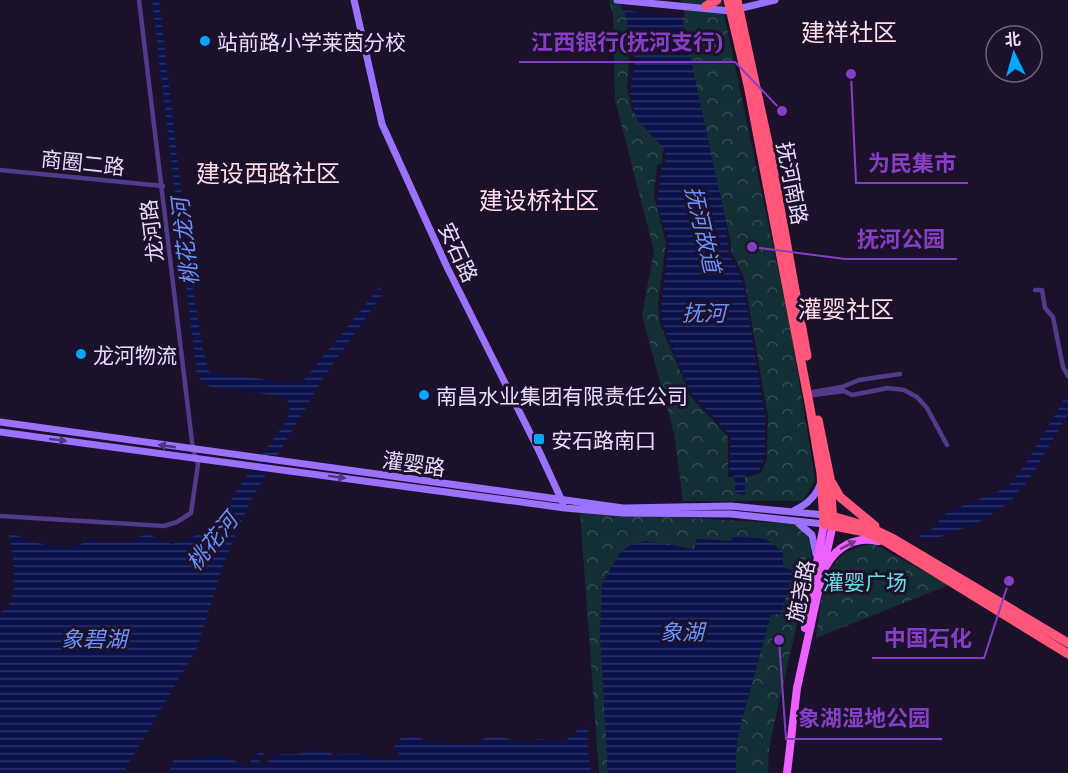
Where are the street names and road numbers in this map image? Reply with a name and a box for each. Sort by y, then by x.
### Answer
street label: 抚河南路 [773,139,813,227]
street label: 商圈二路 [40,145,126,179]
street label: 龙河路 [135,198,167,264]
street label: 安石路 [434,218,484,286]
street label: 灌婴路 [381,446,447,480]
street label: 施尧路 [781,558,819,624]

